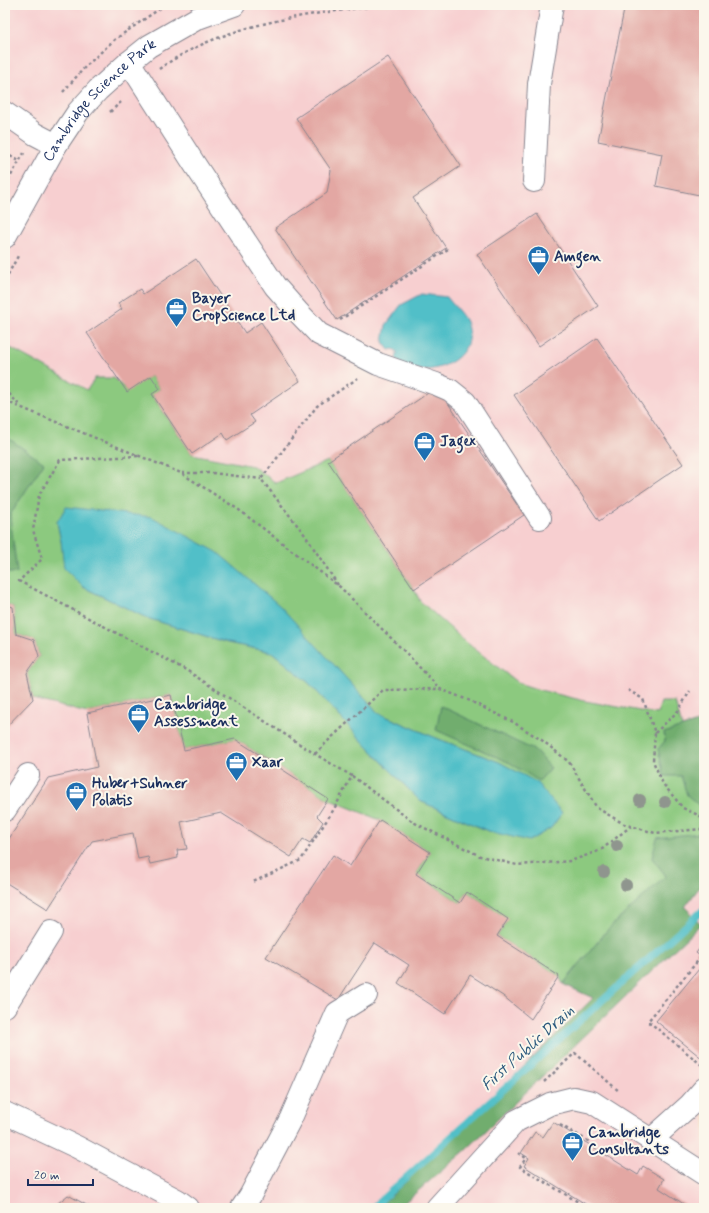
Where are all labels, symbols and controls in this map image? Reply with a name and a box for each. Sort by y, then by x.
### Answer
street label: Cambridge Science Park [39,34,160,166]
office icon: Amgen [526,244,552,277]
place label: Amgen [554,247,602,269]
place label: Bayer CropScience Ltd [192,289,296,326]
office icon: Bayer CropScience Ltd [163,295,189,328]
office icon: Jagex [412,429,438,462]
place label: Jagex [440,432,476,454]
place label: Cambridge Assessment [154,695,239,732]
office icon: Cambridge Assessment [126,701,152,734]
office icon: Xaar [223,750,249,783]
place label: Xaar [252,753,284,773]
place label: Huber+Suhner Polatis [92,774,188,811]
office icon: Huber+Suhner Polatis [64,780,90,813]
water label: First Public Drain [477,1001,579,1095]
place label: Cambridge Consultants [588,1123,669,1160]
office icon: Cambridge Consultants [559,1129,585,1162]
scale bar [28,1161,93,1187]
text: 20 m [34,1168,60,1184]

